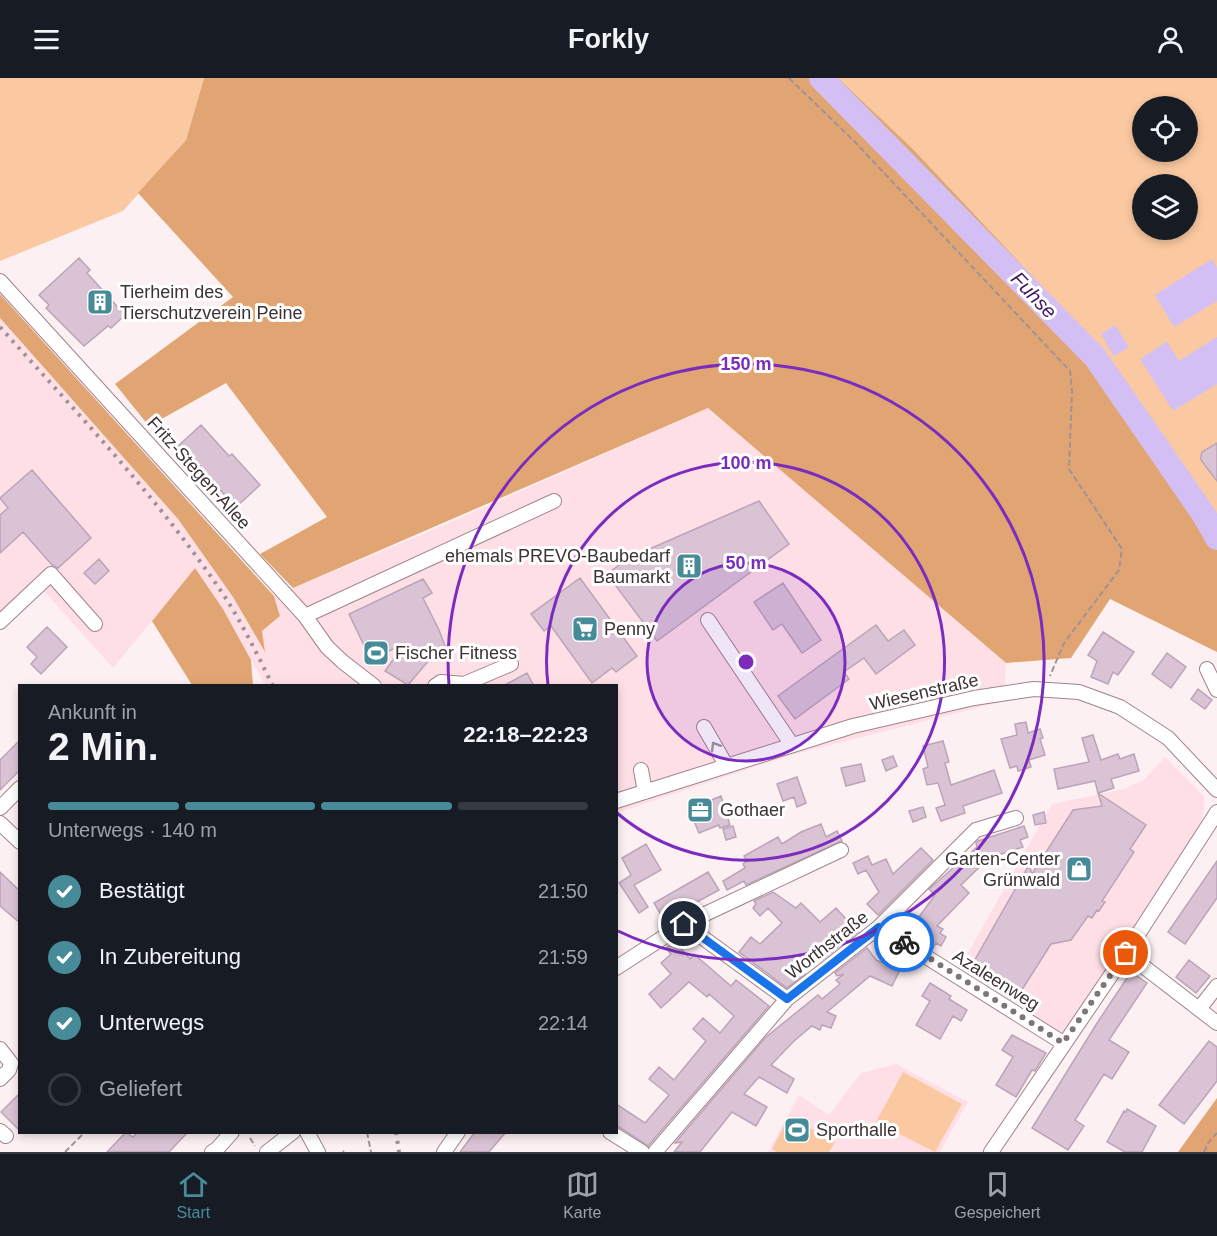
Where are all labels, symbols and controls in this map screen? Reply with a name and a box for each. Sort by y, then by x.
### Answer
icon: menu [30,23,63,56]
icon: person [1154,23,1187,56]
text: Forkly [568,24,649,54]
map controls [1132,96,1198,240]
button: locate [1132,96,1198,162]
button: layers [1132,174,1198,240]
water label: Fuhse [1007,267,1061,323]
place label: Tierheim des Tierschutzverein Peine [120,282,302,323]
building icon: Tierheim des Tierschutzverein Peine [85,287,115,317]
text: 150 m [720,354,772,374]
street label: Fritz-Stegen-Allee [143,413,255,533]
text: 100 m [720,453,772,473]
place label: ehemals PREVO-Baubedarf Baumarkt [445,546,671,587]
building icon: ehemals PREVO-Baubedarf Baumarkt [674,551,704,581]
text: 50 m [725,553,767,573]
supermarket icon: Penny [570,614,600,644]
place label: Penny [604,619,655,639]
sports icon: Fischer Fitness [361,638,391,668]
place label: Fischer Fitness [395,643,517,663]
centre of rings [736,652,756,672]
street label: Wiesenstraße [868,670,980,714]
text: Ankunft in [48,701,137,723]
text: 22:18–22:23 [463,722,588,747]
text: 2 Min. [48,725,159,768]
one-way arrow [711,742,722,752]
office icon: Gothaer [685,795,715,825]
place label: Gothaer [720,800,785,820]
text: Unterwegs · 140 m [48,819,217,841]
place label: Garten-Center Grünwald [945,849,1060,890]
shop icon: Garten-Center Grünwald [1064,854,1094,884]
icon: check [48,875,81,908]
text: Bestätigt [99,878,185,903]
text: 21:50 [538,880,588,902]
pin [658,898,709,949]
icon: home [667,907,700,940]
street label: Worthstraße [782,907,872,983]
courier [874,912,934,972]
icon: bike [888,926,921,959]
pin [1100,927,1151,978]
icon: bag [1109,936,1142,969]
icon: check [48,941,81,974]
text: In Zubereitung [99,944,241,969]
text: 21:59 [538,946,588,968]
street label: Azaleenweg [949,946,1043,1014]
icon: check [48,1007,81,1040]
text: Unterwegs [99,1010,204,1035]
text: 22:14 [538,1012,588,1034]
text: Geliefert [99,1076,182,1101]
sports icon: Sporthalle [782,1115,812,1145]
place label: Sporthalle [816,1120,897,1140]
tab: Start [176,1168,210,1222]
tab: Karte [563,1168,601,1222]
tab: Gespeichert [954,1168,1041,1222]

